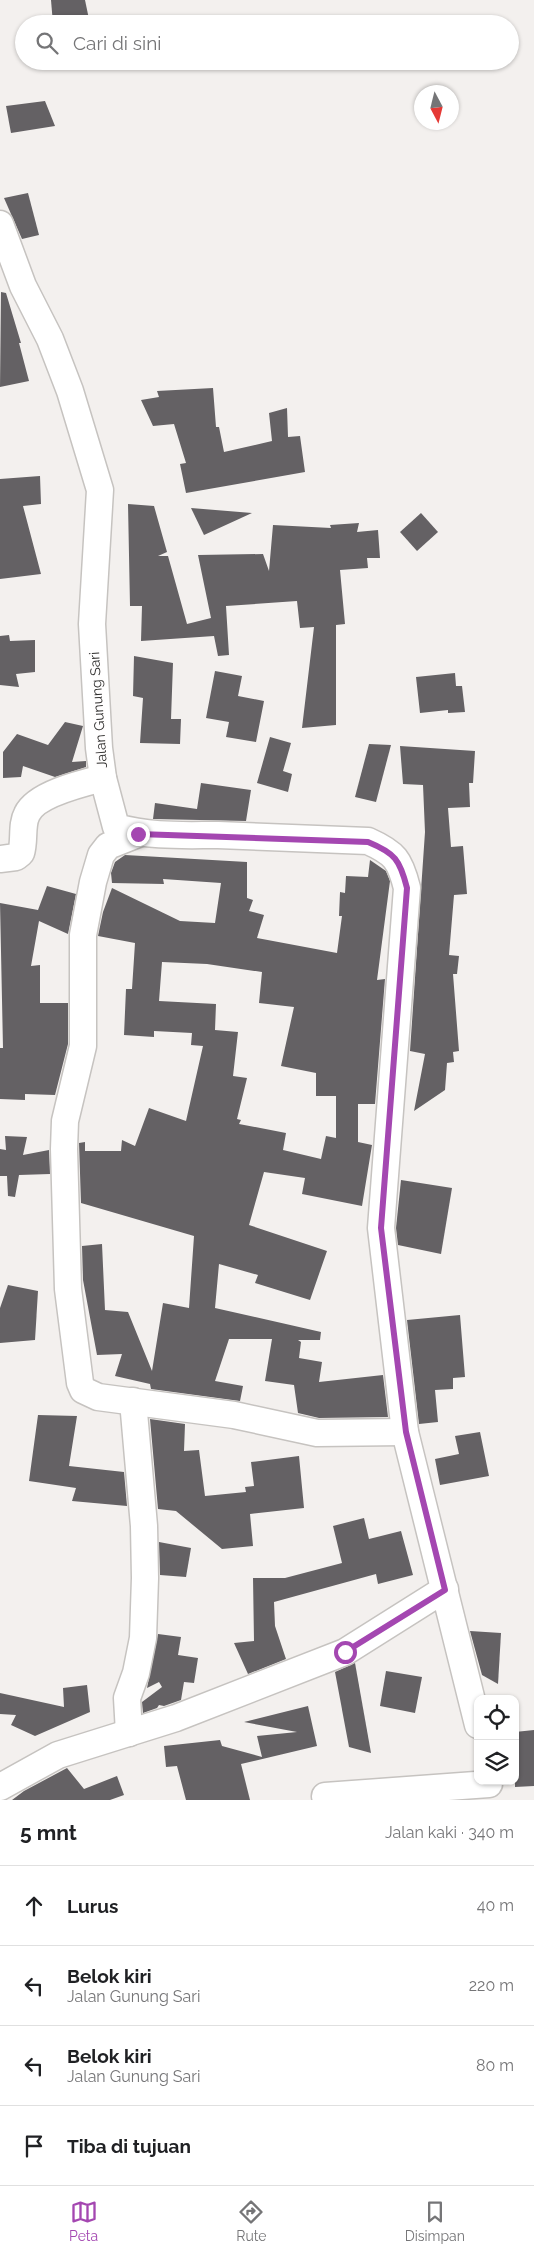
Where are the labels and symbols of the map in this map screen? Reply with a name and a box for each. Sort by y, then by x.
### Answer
north arrow [414,85,459,130]
street label: Jalan Gunung Sari [86,651,110,769]
route end [127,823,150,846]
route start [334,1641,357,1664]

